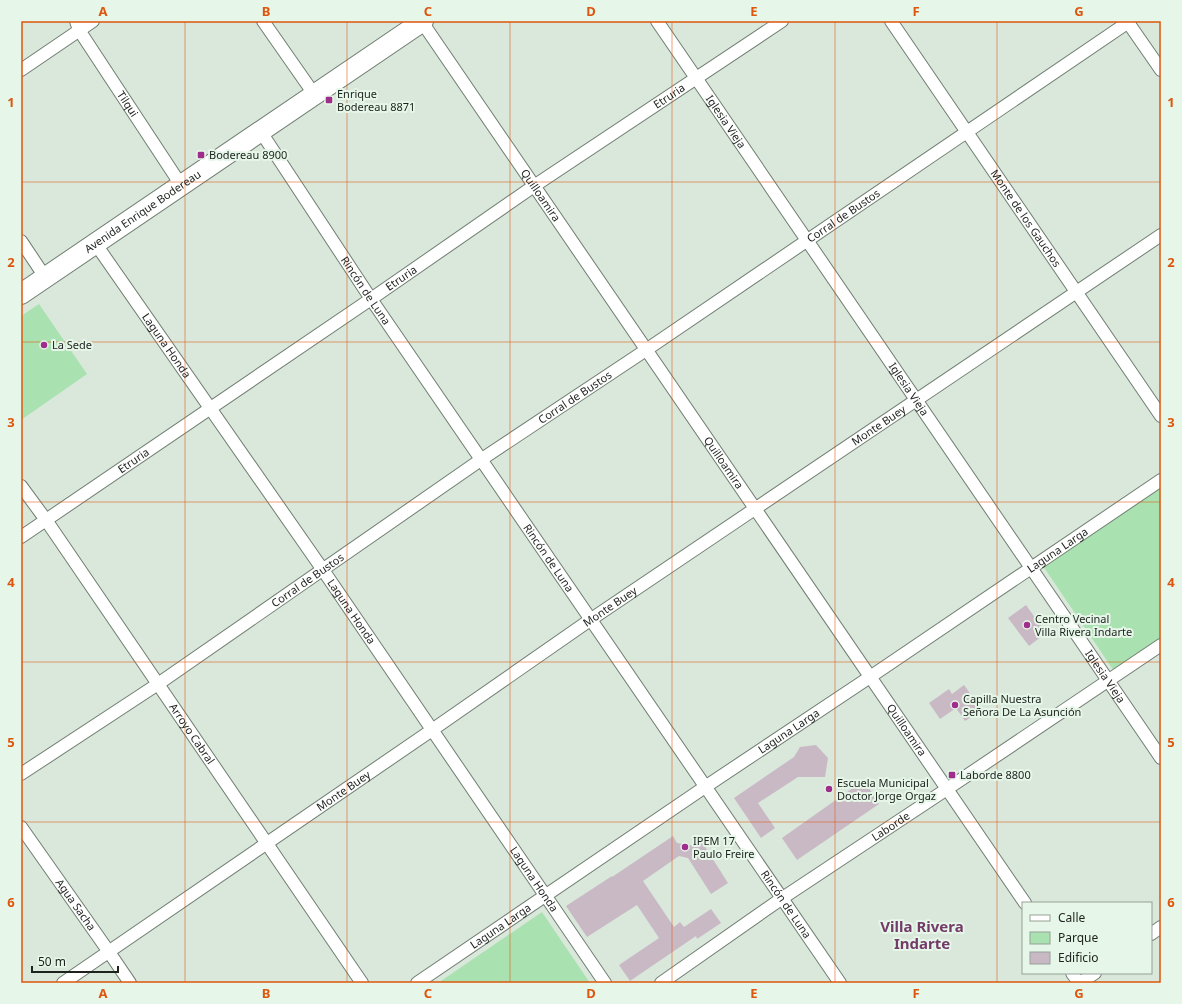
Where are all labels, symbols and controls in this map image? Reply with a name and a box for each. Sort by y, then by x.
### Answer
text: A [99,2,108,20]
text: B [262,2,270,20]
text: C [424,2,432,20]
text: D [586,2,596,20]
text: E [750,2,758,20]
text: F [912,2,920,20]
text: G [1074,2,1084,20]
street label: Etruria [650,80,688,112]
place label: Enrique Bodereau 8871 [337,86,415,114]
street label: Tilqui [114,88,142,120]
street label: Iglesia Vieja [703,92,750,151]
text: 1 [7,93,15,111]
text: 1 [1167,93,1175,111]
marker: Enrique Bodereau 8871 [324,95,334,105]
place label: Bodereau 8900 [209,147,287,162]
marker: Bodereau 8900 [196,150,206,160]
street label: Avenida Enrique Bodereau [81,166,203,256]
street label: Quilloamira [518,166,564,224]
street label: Monte de los Gauchos [988,166,1065,270]
street label: Corral de Bustos [804,185,883,246]
text: 2 [7,253,15,271]
street label: Rincón de Luna [338,253,394,328]
text: 2 [1167,253,1175,271]
street label: Etruria [382,262,420,294]
street label: Laguna Honda [139,310,195,381]
place label: La Sede [52,337,92,352]
marker: La Sede [39,340,49,350]
street label: Iglesia Vieja [886,359,933,418]
street label: Corral de Bustos [535,367,614,427]
street label: Monte Buey [848,401,909,449]
text: 3 [7,413,15,431]
text: 3 [1167,413,1175,431]
street label: Quilloamira [701,433,747,492]
street label: Etruria [114,444,152,476]
street label: Rincón de Luna [520,521,578,595]
street label: Laguna Larga [1024,524,1091,576]
street label: Corral de Bustos [268,549,347,610]
text: 4 [7,573,15,591]
text: 4 [1167,573,1175,591]
street label: Laguna Honda [324,576,379,647]
street label: Monte Buey [580,582,640,630]
place label: Centro Vecinal Villa Rivera Indarte [1035,611,1132,639]
marker: Centro Vecinal Villa Rivera Indarte [1022,620,1032,630]
street label: Iglesia Vieja [1082,647,1129,706]
place label: Capilla Nuestra Señora De La Asunción [963,691,1081,719]
street label: Arroyo Cabral [166,700,218,767]
marker: Capilla Nuestra Señora De La Asunción [950,700,960,710]
street label: Quilloamira [884,701,930,759]
street label: Laguna Larga [755,705,822,757]
text: 5 [7,733,15,751]
text: 5 [1167,733,1175,751]
street label: Monte Buey [313,766,373,814]
place label: Laborde 8800 [960,767,1031,782]
marker: Laborde 8800 [947,770,957,780]
place label: Escuela Municipal Doctor Jorge Orgaz [837,775,936,803]
marker: Escuela Municipal Doctor Jorge Orgaz [824,784,834,794]
street label: Laborde [868,808,912,844]
place label: IPEM 17 Paulo Freire [693,833,755,861]
marker: IPEM 17 Paulo Freire [680,842,690,852]
street label: Laguna Honda [507,843,562,914]
street label: Rincón de Luna [758,867,815,941]
street label: Agua Sacha [53,875,100,933]
text: 6 [7,893,15,911]
text: 6 [1167,893,1175,911]
street label: Laguna Larga [467,900,534,952]
legend [1022,902,1152,974]
text: Calle [1058,909,1086,926]
district label: Villa Rivera Indarte [880,916,964,953]
text: Parque [1058,929,1099,946]
scale bar [32,948,118,974]
text: Edificio [1058,949,1099,966]
text: 50 m [38,953,66,970]
text: A [99,984,108,1002]
text: B [262,984,270,1002]
text: C [424,984,432,1002]
text: D [586,984,596,1002]
text: E [750,984,758,1002]
text: F [912,984,920,1002]
text: G [1074,984,1084,1002]

